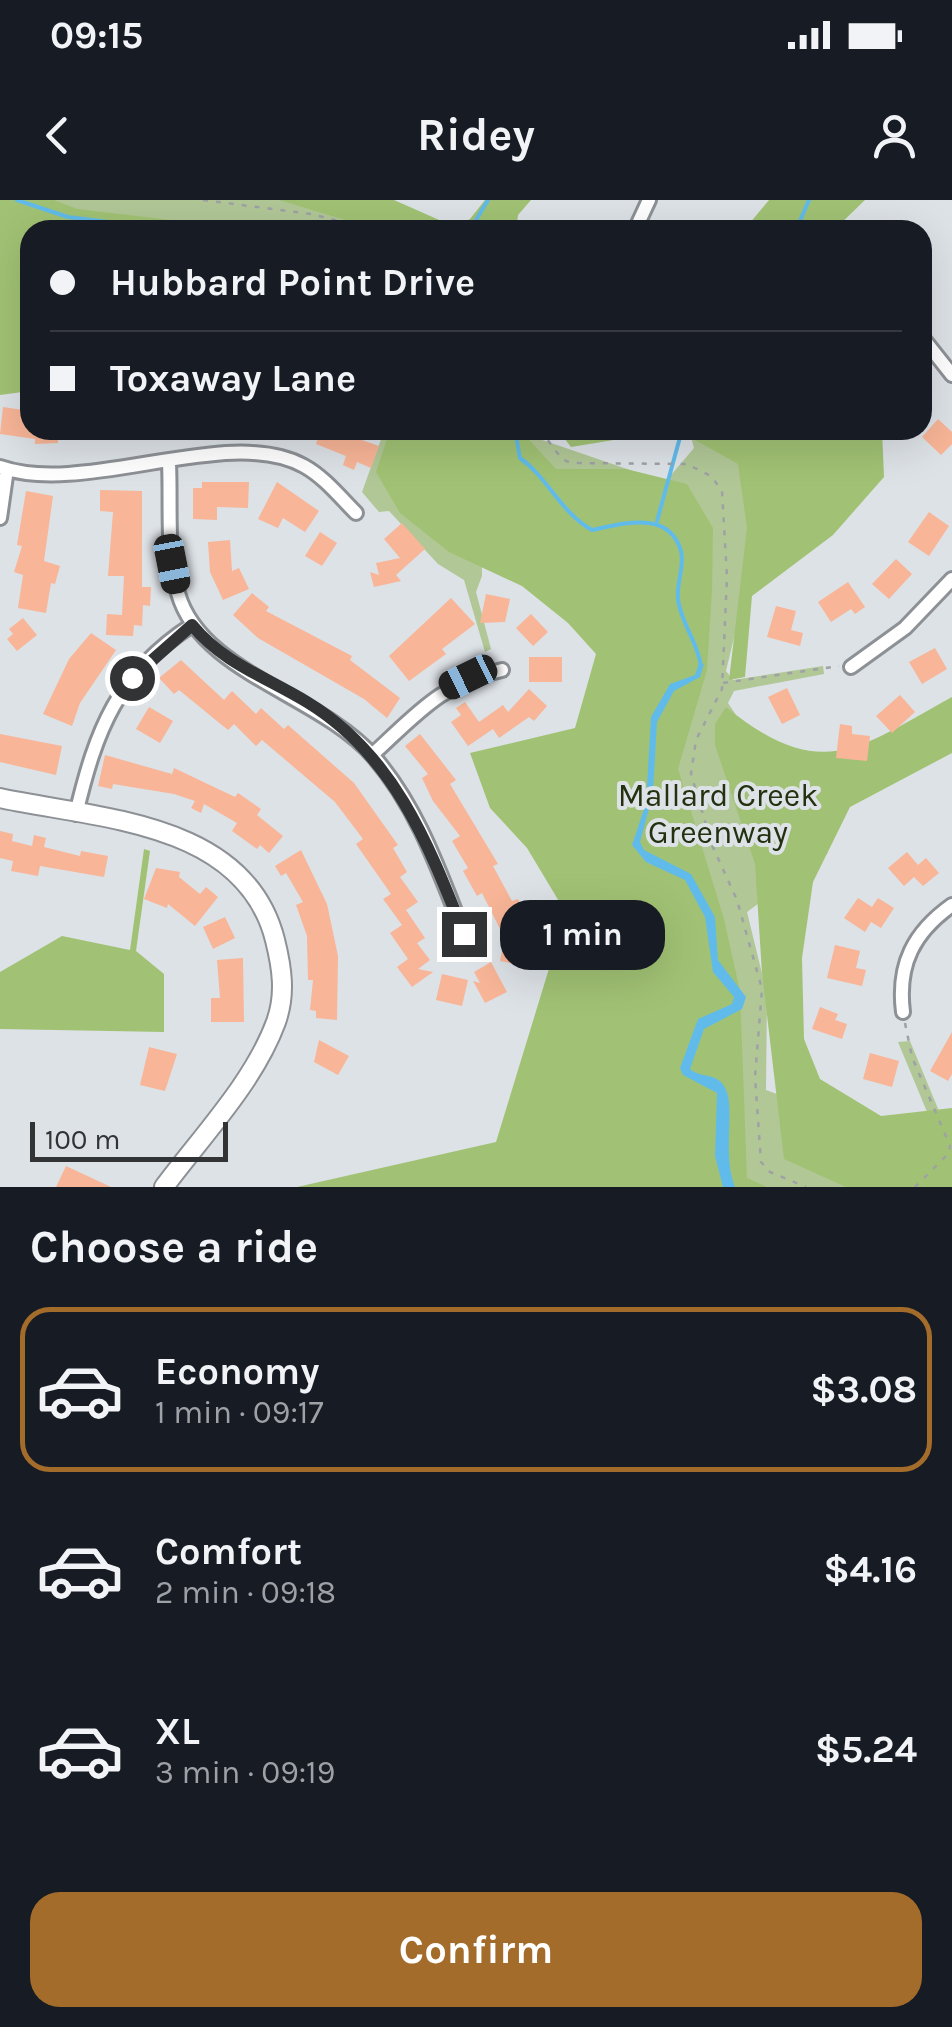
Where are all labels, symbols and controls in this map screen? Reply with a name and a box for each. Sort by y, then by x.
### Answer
text: 09:15 [50,13,143,58]
icon: back [30,108,85,163]
icon: person [867,108,922,163]
text: Ridey [417,109,535,161]
text: Hubbard Point Drive [110,260,475,305]
text: Toxaway Lane [110,356,356,401]
car [152,532,192,596]
car [434,650,502,704]
route start [110,656,155,701]
park label: Mallard Creek Greenway [618,777,818,851]
callout: 1 min [499,899,664,969]
route end [442,912,487,957]
text: 1 min [542,916,623,953]
scale bar [30,1117,228,1161]
text: 100 m [45,1123,120,1156]
text: Choose a ride [30,1221,318,1273]
icon: car [35,1345,125,1435]
text: Economy [155,1349,319,1394]
text: $3.08 [810,1367,917,1412]
text: 1 min · 09:17 [155,1394,323,1431]
icon: car [35,1525,125,1615]
text: Comfort [155,1529,302,1574]
text: $4.16 [823,1547,917,1592]
text: 2 min · 09:18 [155,1574,336,1611]
icon: car [35,1705,125,1795]
text: XL [155,1709,200,1754]
text: $5.24 [815,1727,917,1772]
text: 3 min · 09:19 [155,1754,335,1791]
button: Confirm [30,1892,922,2007]

